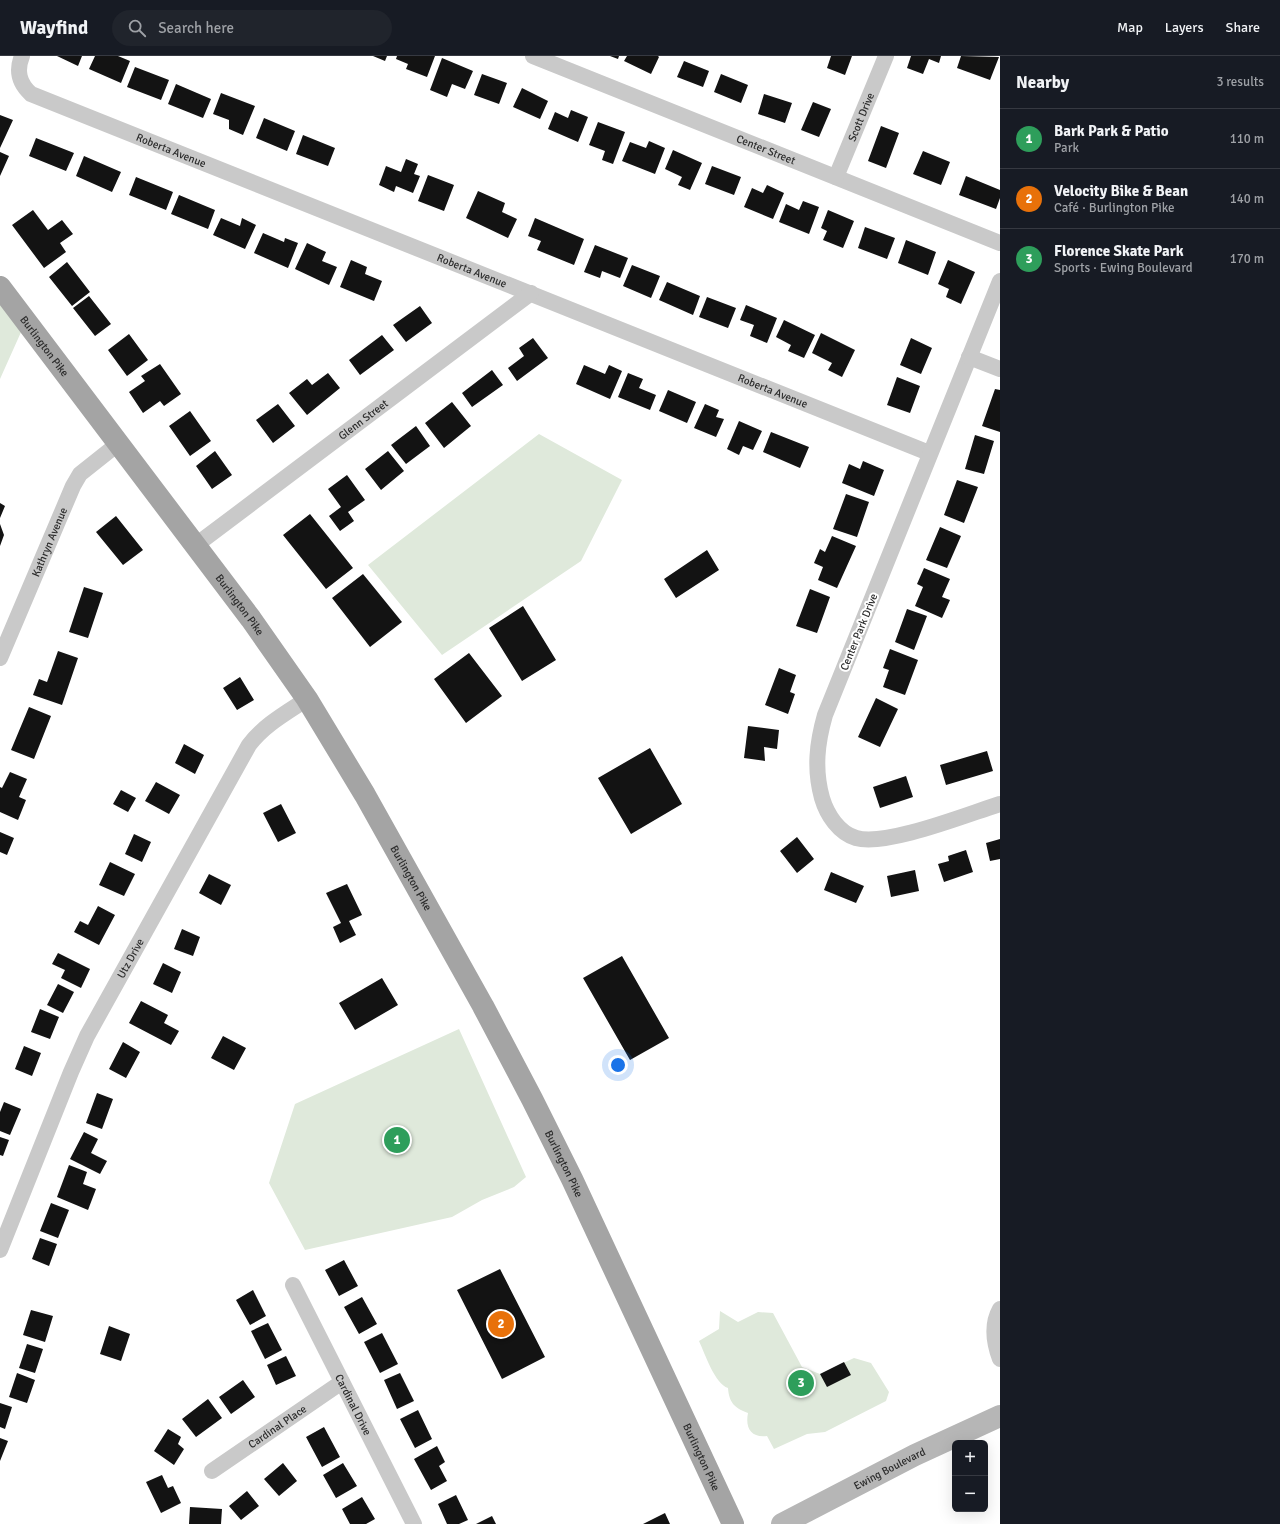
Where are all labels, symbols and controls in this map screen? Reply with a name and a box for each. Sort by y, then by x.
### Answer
search box [112,10,392,46]
text: Wayfind [20,16,88,40]
icon: search [126,17,148,39]
text: Search here [158,19,234,37]
text: Map [1117,19,1143,36]
text: Layers [1165,19,1204,36]
text: Share [1226,19,1260,36]
text: Nearby [1016,72,1069,93]
text: 3 results [1216,74,1264,90]
street label: Scott Drive [845,91,877,143]
text: Bark Park & Patio [1054,122,1169,140]
street label: Roberta Avenue [134,130,208,170]
text: 1 [1025,131,1033,147]
text: 110 m [1230,131,1264,147]
street label: Center Street [735,132,798,167]
text: Park [1054,140,1079,156]
text: Velocity Bike & Bean [1054,182,1188,200]
text: 2 [1025,191,1033,207]
text: 140 m [1230,191,1264,207]
text: Café · Burlington Pike [1054,200,1175,216]
text: Florence Skate Park [1054,242,1184,260]
street label: Roberta Avenue [435,251,509,290]
text: 3 [1025,251,1033,267]
text: 170 m [1230,251,1264,267]
text: Sports · Ewing Boulevard [1054,260,1193,276]
street label: Burlington Pike [18,313,72,379]
street label: Roberta Avenue [736,371,810,410]
street label: Glenn Street [336,396,391,442]
street label: Kathryn Avenue [29,505,70,579]
street label: Burlington Pike [213,572,267,638]
street label: Center Park Drive [838,592,880,672]
street label: Burlington Pike [388,843,435,913]
street label: Utz Drive [114,936,147,980]
your location [608,1055,628,1075]
pin: 1 [384,1125,410,1155]
street label: Burlington Pike [542,1128,586,1199]
pin: 2 [488,1309,514,1339]
pin: 3 [788,1368,814,1398]
street label: Cardinal Drive [333,1372,374,1437]
street label: Cardinal Place [246,1402,309,1451]
street label: Burlington Pike [680,1421,723,1493]
map controls [952,1440,988,1512]
button: + [952,1440,988,1476]
street label: Ewing Boulevard [851,1445,927,1492]
button: − [952,1476,988,1512]

